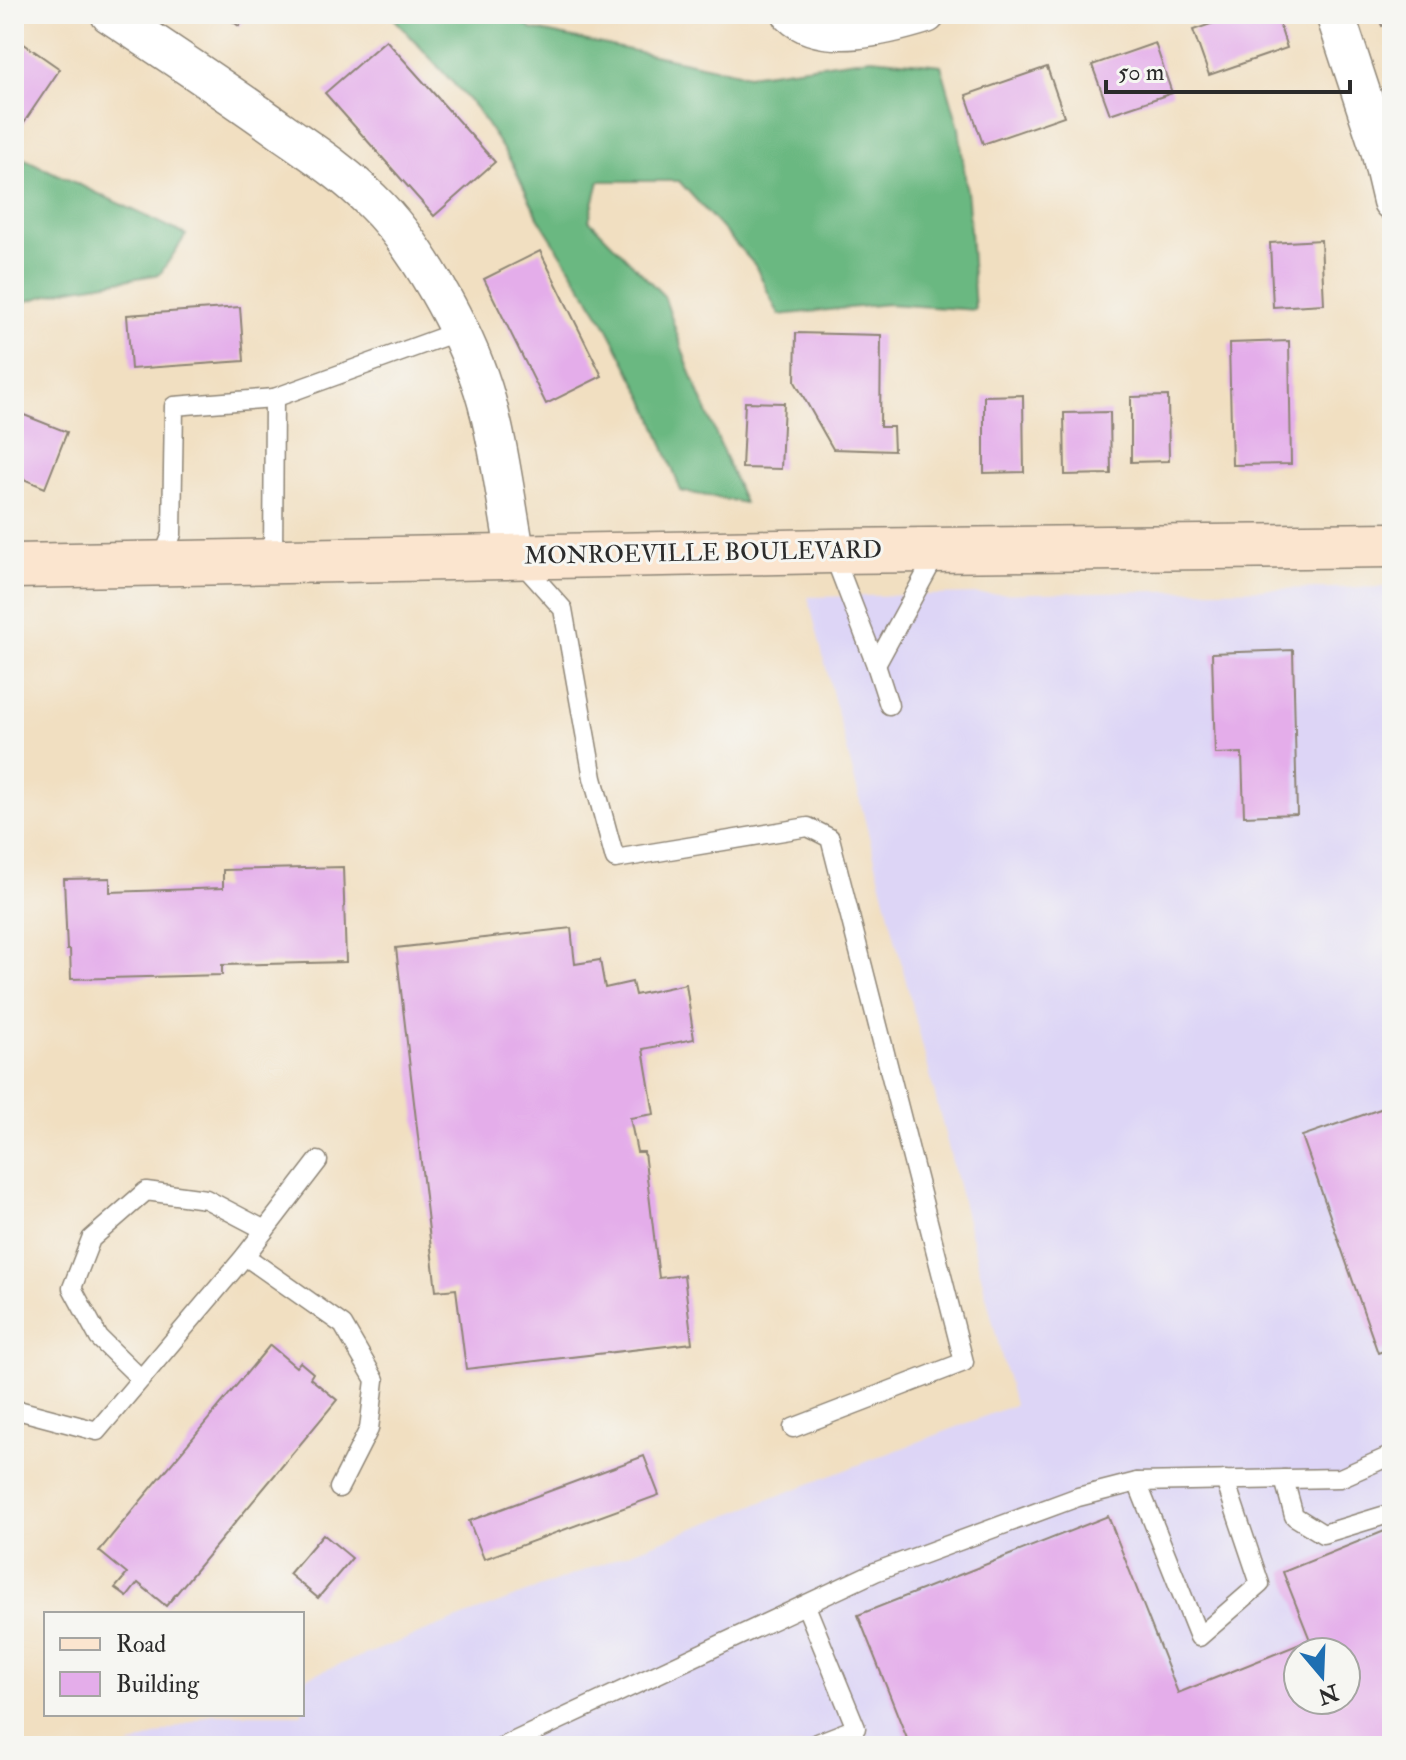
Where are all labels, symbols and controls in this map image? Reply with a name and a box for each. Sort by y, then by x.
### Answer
scale bar [1106,44,1350,94]
text: 50 m [1118,57,1165,88]
street label: MONROEVILLE BOULEVARD [524,534,882,572]
legend [44,1612,304,1716]
text: Road [116,1629,166,1660]
north arrow [1282,1636,1362,1716]
text: Building [116,1669,200,1700]
text: N [1314,1677,1343,1711]

